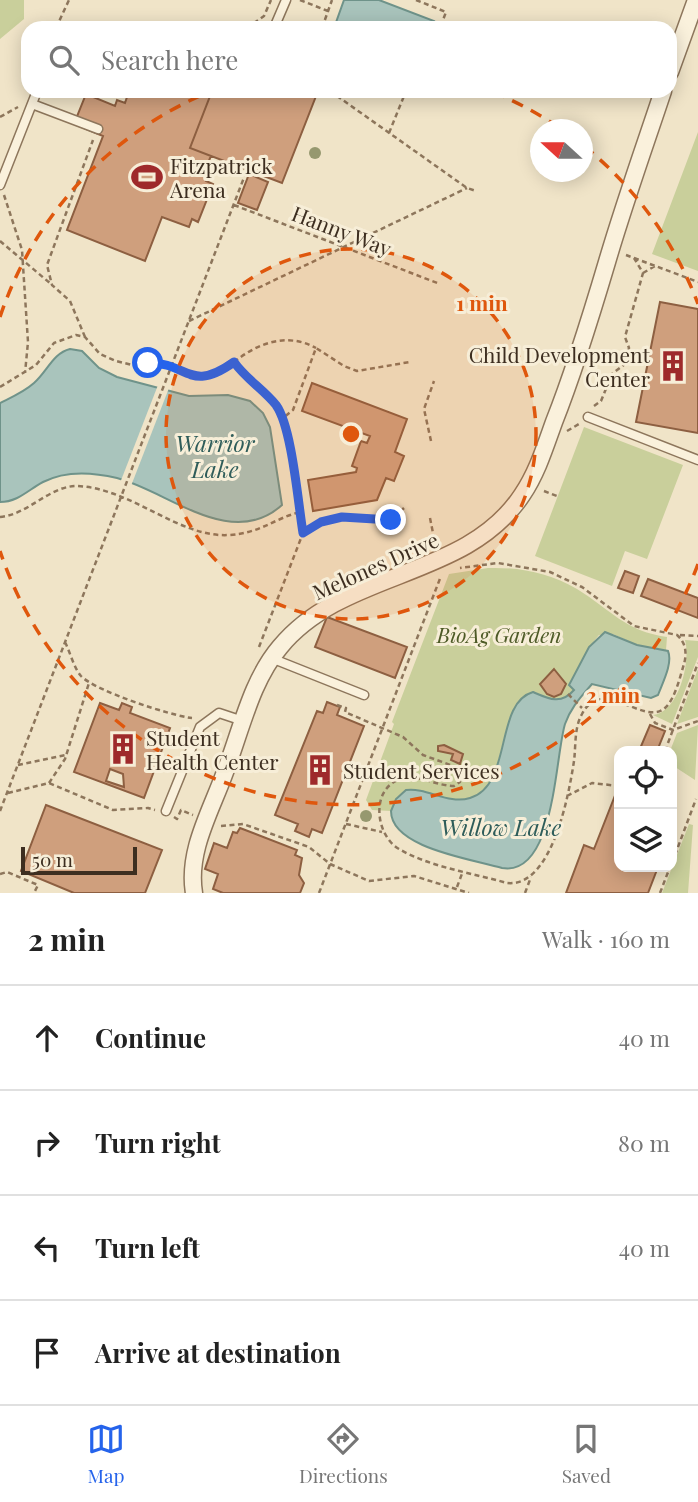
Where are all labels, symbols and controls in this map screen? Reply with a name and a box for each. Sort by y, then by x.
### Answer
search box [21,21,677,98]
icon: search [45,41,83,79]
text: Search here [101,42,238,77]
north arrow [530,119,593,182]
place label: Fitzpatrick Arena [169,151,273,203]
sports icon: Fitzpatrick Arena [130,160,164,194]
street label: Hanny Way [288,198,396,262]
text: 1 min [456,288,508,316]
place label: Child Development Center [469,340,651,392]
route start [132,347,163,378]
building icon: Child Development Center [656,349,690,383]
centre of rings [339,422,363,446]
water label: Warrior Lake [175,427,256,484]
route end [375,504,406,535]
street label: Melones Drive [308,525,442,605]
park label: BioAg Garden [436,620,561,648]
text: 2 min [586,680,640,708]
place label: Student Health Center [146,723,279,775]
building icon: Student Health Center [106,732,140,766]
map controls [614,746,677,872]
button: locate [614,746,677,809]
building icon: Student Services [303,753,337,787]
place label: Student Services [343,756,500,784]
button: layers [614,809,677,872]
water label: Willow Lake [441,811,562,842]
scale bar [21,844,136,876]
text: 50 m [32,846,73,872]
text: 2 min [28,919,105,959]
text: Walk · 160 m [542,923,670,954]
icon: ahead [28,1019,66,1057]
text: Continue [95,1020,206,1055]
text: 40 m [619,1022,670,1053]
icon: right [28,1124,66,1162]
text: Turn right [95,1125,221,1160]
text: 80 m [618,1127,670,1158]
icon: left [28,1229,66,1267]
text: Turn left [95,1230,200,1265]
text: 40 m [619,1232,670,1263]
icon: arrive [28,1334,66,1372]
text: Arrive at destination [95,1335,341,1370]
tab: Map [87,1420,125,1488]
tab: Directions [299,1420,388,1488]
tab: Saved [562,1420,611,1488]

